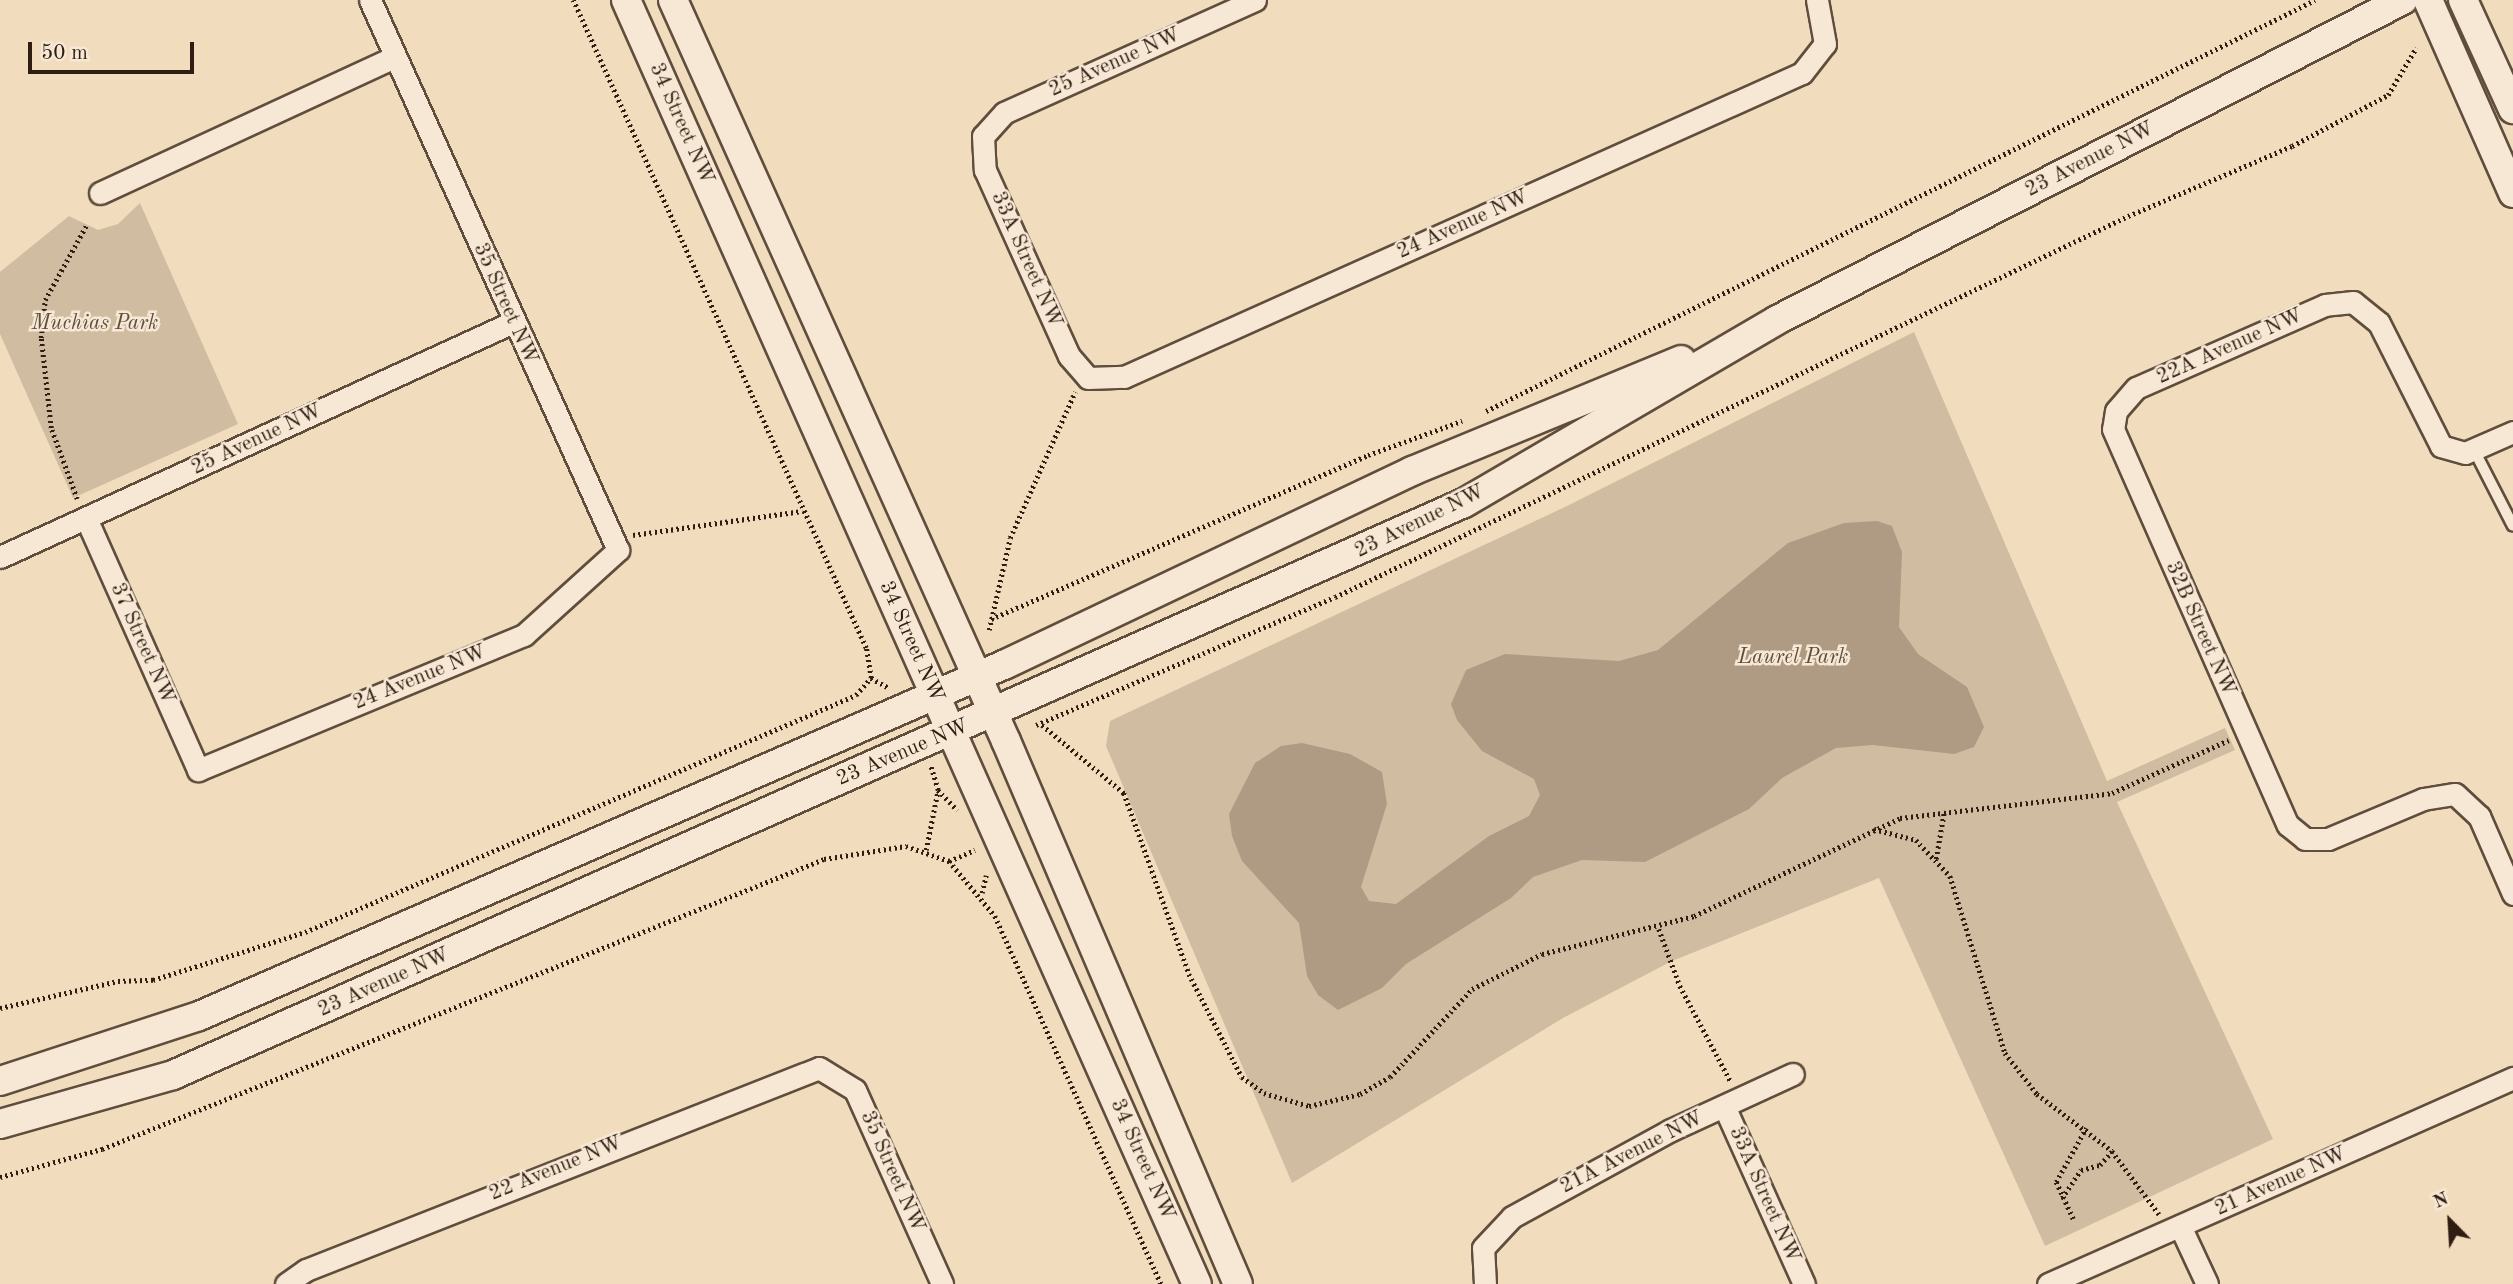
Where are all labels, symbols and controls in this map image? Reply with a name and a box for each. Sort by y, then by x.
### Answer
street label: 25 Avenue NW [1045,23,1185,103]
scale bar [32,28,198,72]
text: 50 m [41,43,88,64]
street label: 34 Street NW [643,59,719,189]
street label: 23 Avenue NW [2021,117,2159,203]
street label: 24 Avenue NW [1393,185,1533,265]
street label: 33A Street NW [985,188,1067,332]
street label: 35 Street NW [467,239,543,369]
street label: 22A Avenue NW [2153,303,2307,391]
park label: Muchias Park [32,311,158,337]
street label: 25 Avenue NW [188,399,326,481]
street label: 23 Avenue NW [1351,480,1489,564]
street label: 32B Street NW [2159,558,2241,700]
street label: 34 Street NW [873,577,949,707]
street label: 37 Street NW [104,579,180,709]
street label: 24 Avenue NW [350,640,490,716]
park label: Laurel Park [1738,645,1848,671]
street label: 23 Avenue NW [833,714,973,792]
street label: 23 Avenue NW [314,943,454,1023]
street label: 34 Street NW [1104,1095,1180,1225]
street label: 21A Avenue NW [1556,1106,1708,1200]
street label: 35 Street NW [854,1107,930,1237]
street label: 33A Street NW [1723,1123,1805,1267]
street label: 22 Avenue NW [486,1131,626,1207]
street label: 21 Avenue NW [2211,1142,2351,1222]
north arrow [2415,1186,2485,1256]
text: N [2431,1190,2452,1213]

